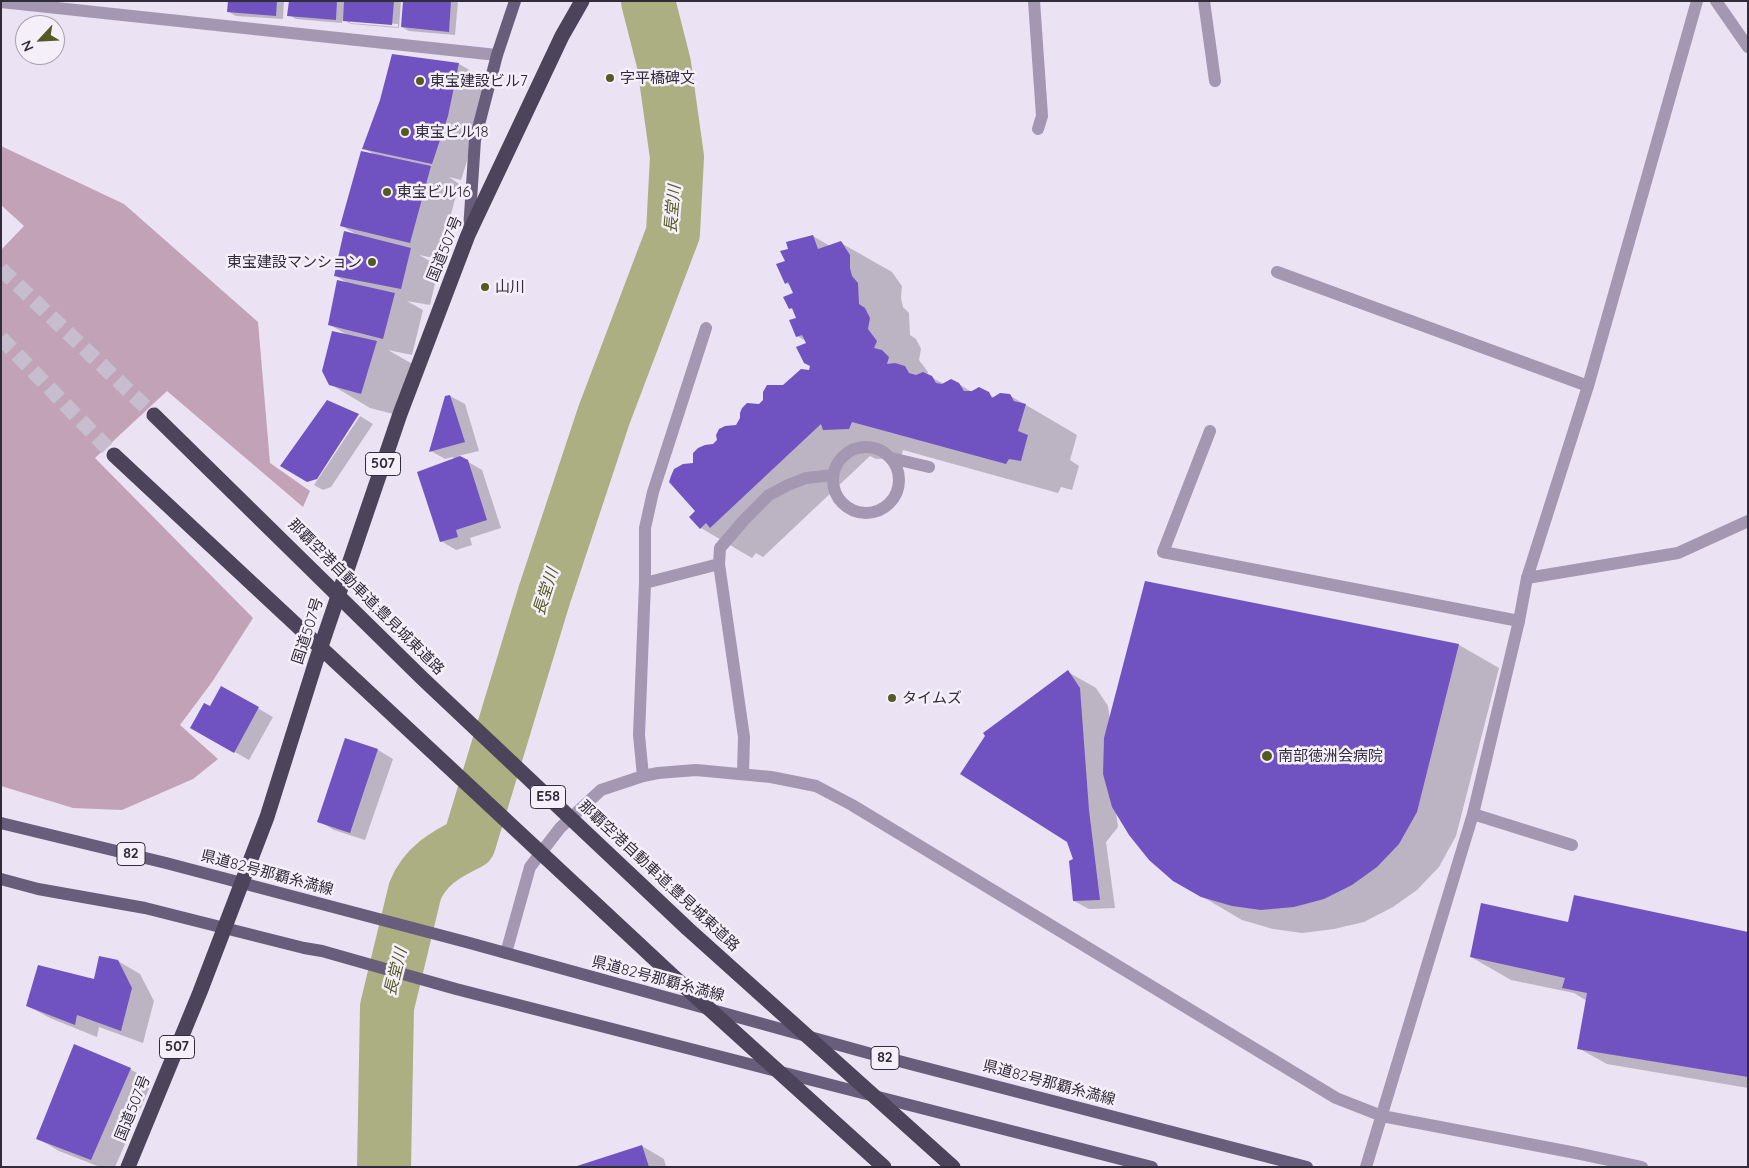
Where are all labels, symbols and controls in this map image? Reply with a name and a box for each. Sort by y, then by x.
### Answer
north arrow [15,15,65,65]
text: N [17,37,38,54]
place label: 字平橋碑文 [620,69,695,87]
place label: 東宝建設ビル7 [430,72,528,90]
marker: 字平橋碑文 [604,72,616,84]
marker: 東宝建設ビル7 [414,75,426,87]
place label: 東宝ビル18 [415,123,489,141]
marker: 東宝ビル18 [399,126,411,138]
place label: 東宝ビル16 [397,183,471,201]
water label: 長堂川 [661,184,685,234]
marker: 東宝ビル16 [381,186,393,198]
street label: 国道507号 [424,214,466,284]
place label: 東宝建設マンション [227,253,362,271]
marker: 東宝建設マンション [366,256,378,268]
place label: 山川 [495,278,525,296]
marker: 山川 [479,281,491,293]
road number: 507 [366,452,400,476]
street label: 那覇空港自動車道;豊見城東道路 [284,515,448,679]
water label: 長堂川 [529,566,563,618]
street label: 国道507号 [289,595,327,667]
place label: タイムズ [902,689,962,707]
marker: タイムズ [886,692,898,704]
place label: 南部徳洲会病院 [1278,747,1383,765]
marker: 南部徳洲会病院 [1260,749,1274,763]
road number: E58 [530,786,566,809]
street label: 那覇空港自動車道;豊見城東道路 [575,797,743,955]
road number: 82 [117,842,145,866]
street label: 県道82号那覇糸満線 [199,847,335,899]
water label: 長堂川 [381,946,411,998]
street label: 県道82号那覇糸満線 [590,953,726,1005]
road number: 507 [160,1036,194,1058]
road number: 82 [871,1046,899,1070]
street label: 県道82号那覇糸満線 [981,1057,1117,1109]
street label: 国道507号 [112,1073,154,1143]

